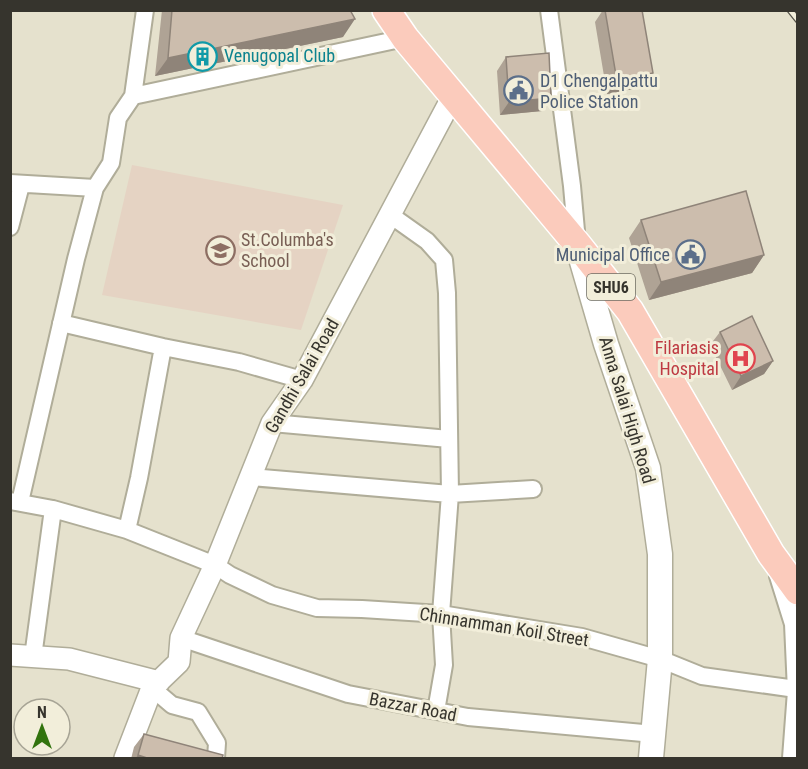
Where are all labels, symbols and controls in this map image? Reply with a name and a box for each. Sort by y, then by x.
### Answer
building icon: Venugopal Club [187,40,219,72]
place label: Venugopal Club [224,45,335,66]
place label: D1 Chengalpattu Police Station [540,70,658,112]
public building icon: D1 Chengalpattu Police Station [503,75,535,107]
place label: St.Columba's School [241,229,334,271]
school or university icon: St.Columba's School [204,234,236,266]
public building icon: Municipal Office [675,239,707,271]
place label: Municipal Office [556,244,670,265]
road number: SHU6 [587,274,635,300]
street label: Gandhi Salai Road [260,315,343,437]
street label: Anna Salai High Road [595,334,660,486]
place label: Filariasis Hospital [655,337,719,379]
hospital icon: Filariasis Hospital [724,342,756,374]
street label: Chinnamman Koil Street [418,603,590,650]
street label: Bazzar Road [368,688,459,725]
north arrow [12,697,72,757]
text: N [37,703,47,722]

